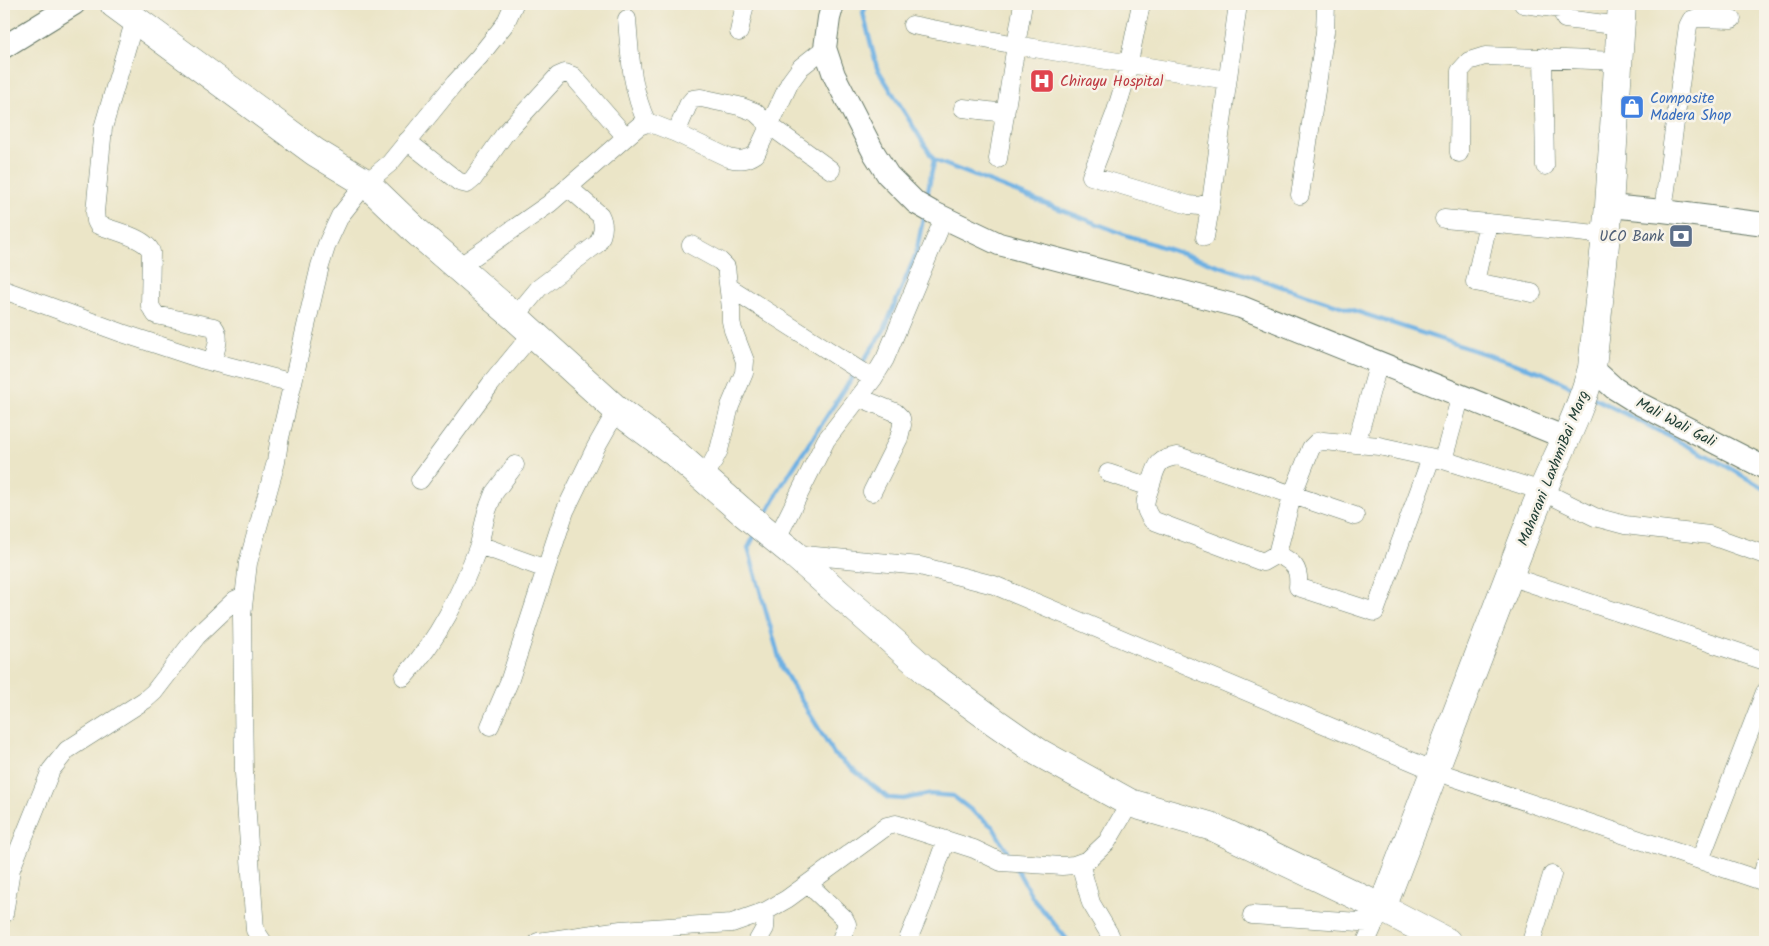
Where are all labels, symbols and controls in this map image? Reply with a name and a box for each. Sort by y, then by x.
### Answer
hospital icon: Chirayu Hospital [1029,68,1055,94]
place label: Chirayu Hospital [1060,70,1164,94]
place label: Composite Madera Shop [1650,87,1731,128]
shop icon: Composite Madera Shop [1619,94,1645,120]
bank icon: UCO Bank [1668,223,1694,249]
place label: UCO Bank [1599,225,1665,249]
street label: Maharani LaxhmiBai Marg [1512,387,1596,550]
street label: Mali Wali Gali [1631,392,1721,455]

